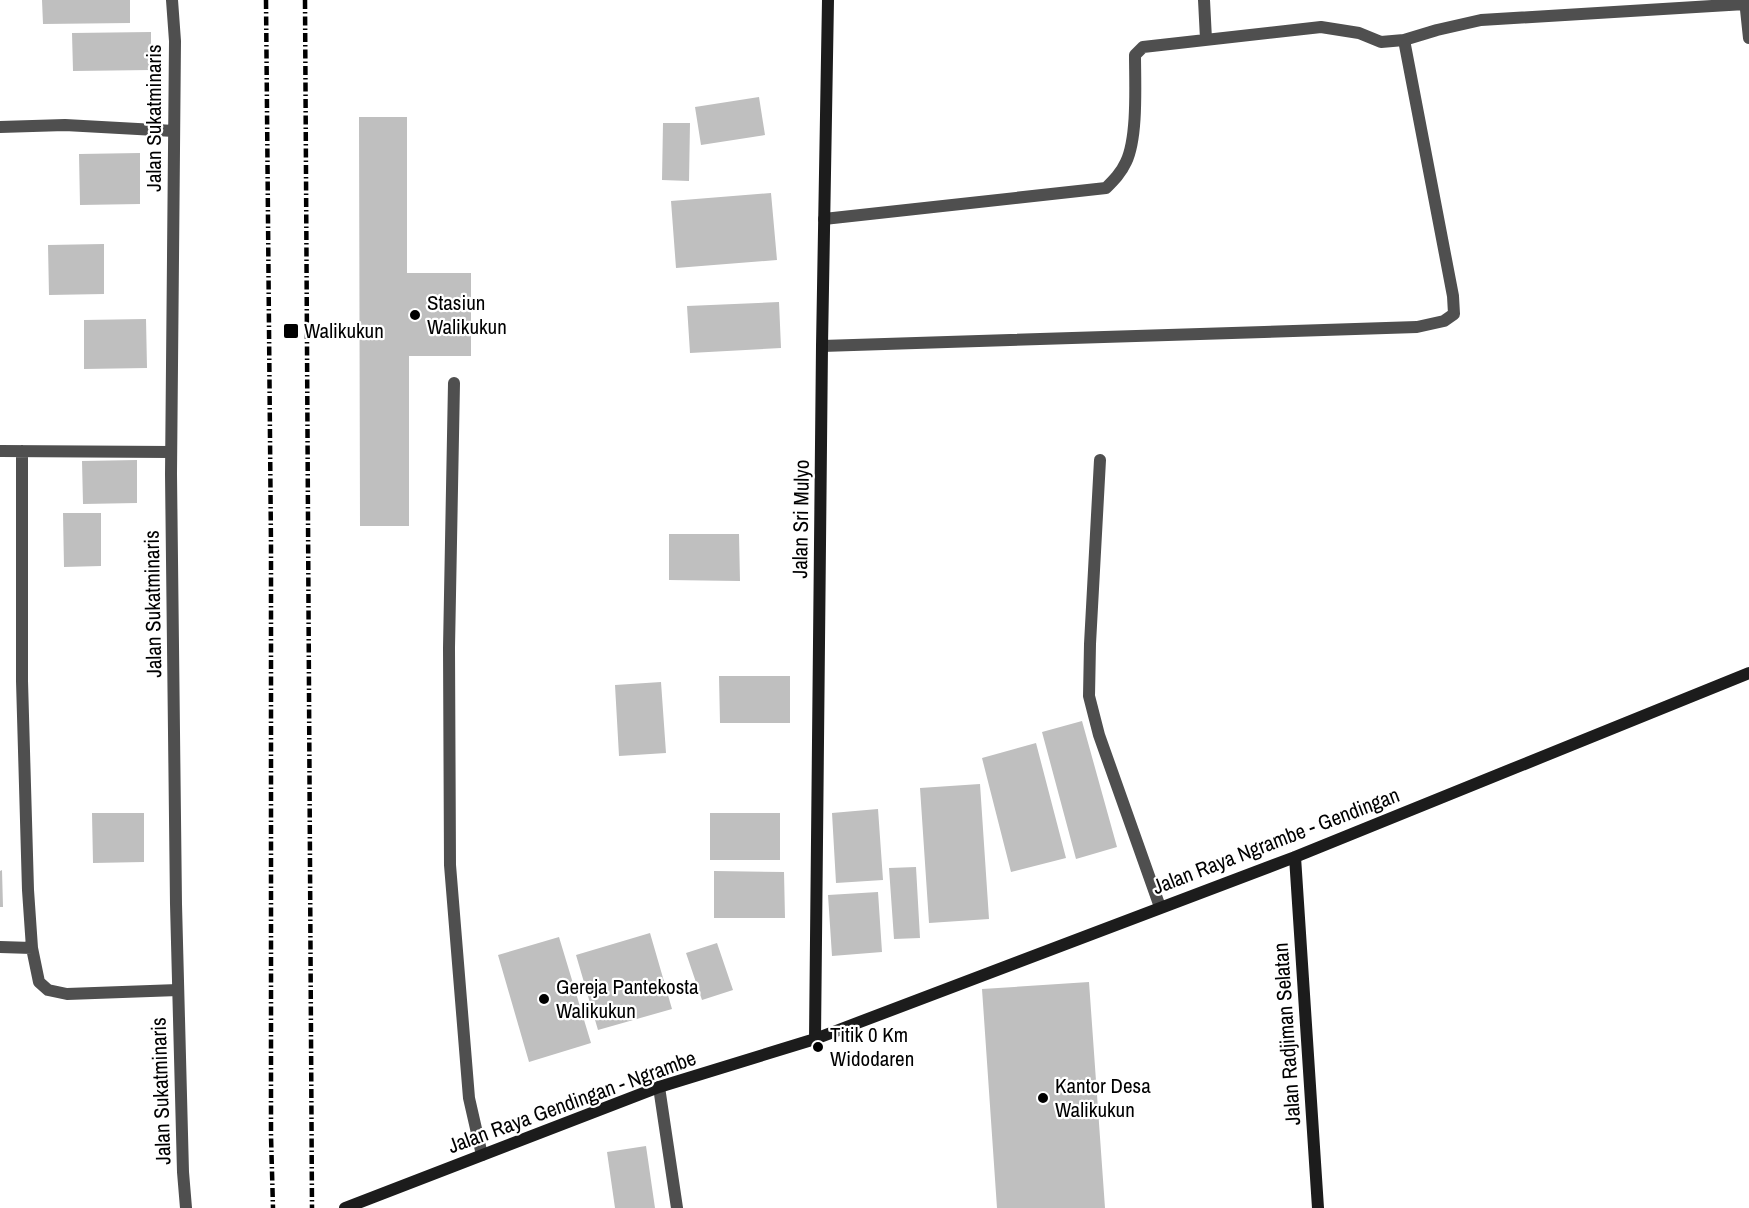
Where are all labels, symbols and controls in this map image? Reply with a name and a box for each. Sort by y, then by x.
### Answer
street label: Jalan Sukatminaris [139,44,168,192]
place label: Stasiun Walikukun [427,288,507,341]
marker: Stasiun Walikukun [408,308,422,322]
place label: Walikukun [304,316,384,345]
marker: Walikukun [282,322,300,340]
street label: Jalan Sri Mulyo [785,459,816,579]
street label: Jalan Sukatminaris [137,530,168,678]
street label: Jalan Raya Ngrambe - Gendingan [1148,780,1403,901]
street label: Jalan Radjiman Selatan [1266,942,1307,1126]
place label: Gereja Pantekosta Walikukun [556,972,699,1025]
marker: Gereja Pantekosta Walikukun [537,992,551,1006]
street label: Jalan Sukatminaris [143,1017,178,1165]
place label: Titik 0 Km Widodaren [830,1020,914,1073]
marker: Titik 0 Km Widodaren [811,1040,825,1054]
street label: Jalan Raya Gendingan - Ngrambe [444,1043,700,1160]
place label: Kantor Desa Walikukun [1055,1071,1151,1124]
marker: Kantor Desa Walikukun [1036,1091,1050,1105]

